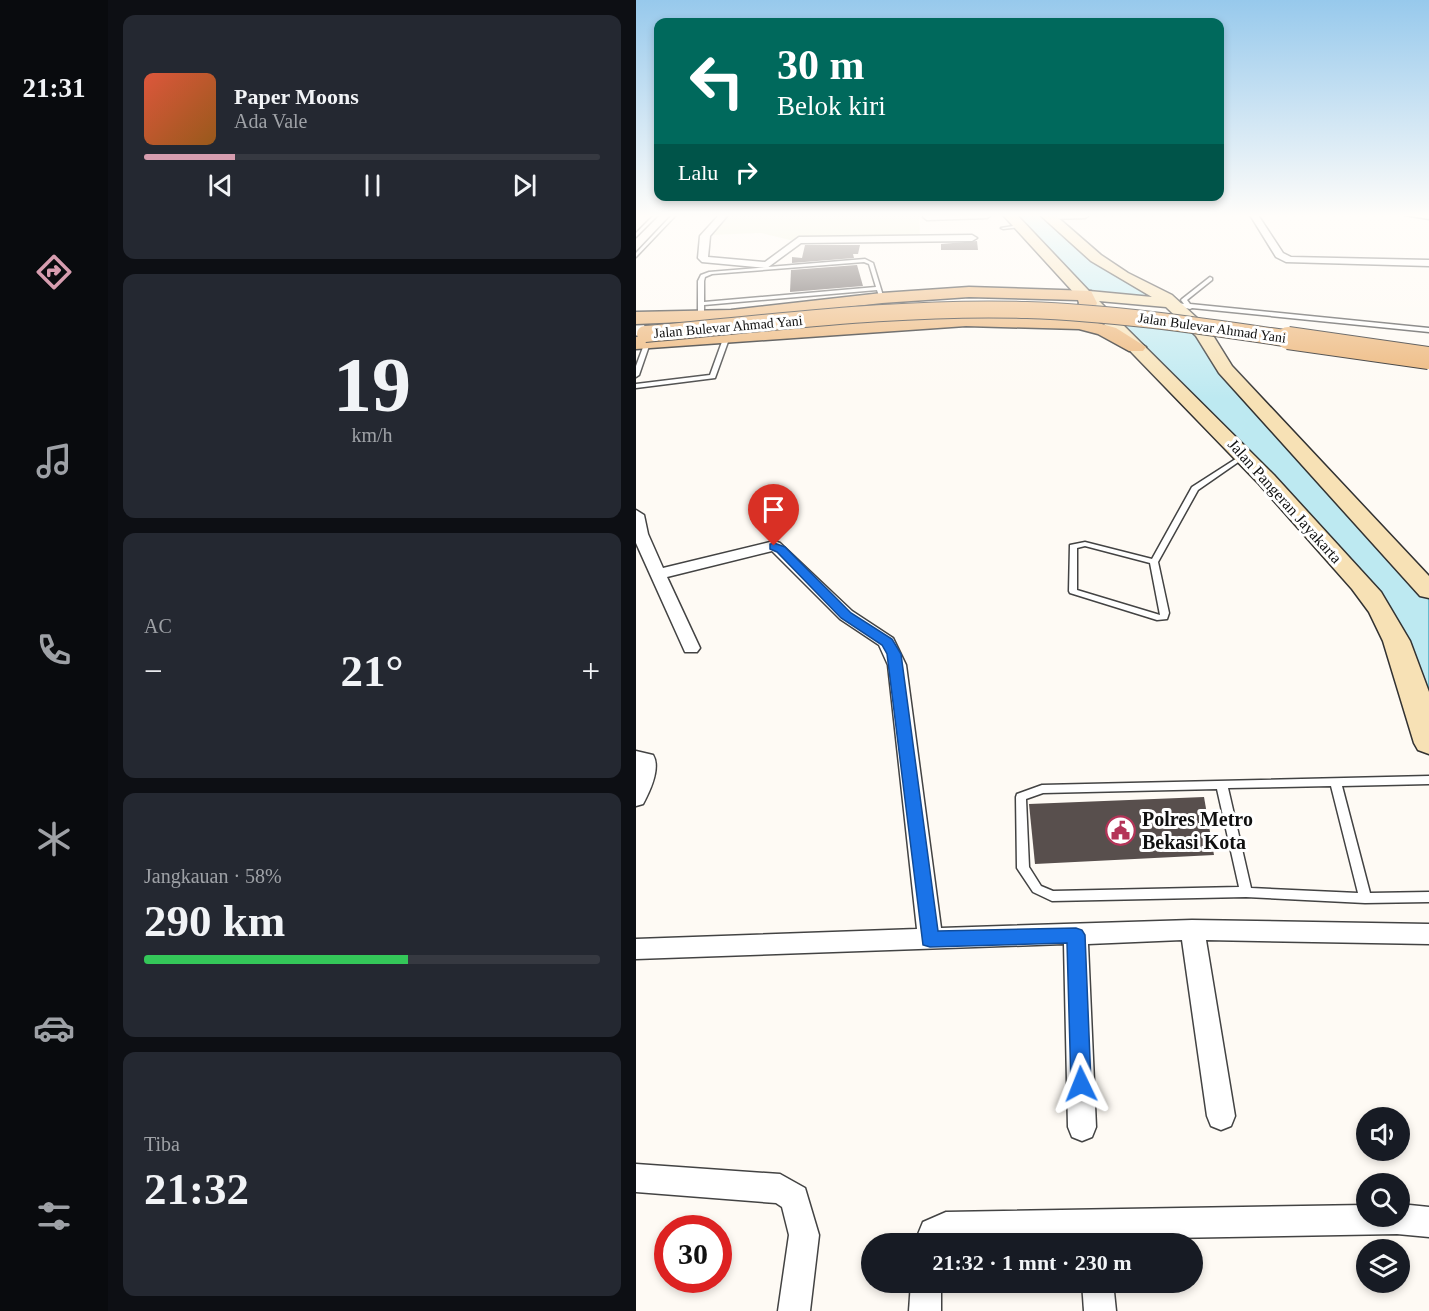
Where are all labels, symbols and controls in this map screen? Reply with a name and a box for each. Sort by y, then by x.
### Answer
icon: left [678,42,756,120]
text: 30 m [777,42,865,88]
text: 21:31 [23,73,86,103]
text: Paper Moons [234,84,359,109]
text: Belok kiri [777,91,886,121]
text: Ada Vale [234,110,308,132]
icon: right [730,156,763,189]
text: Lalu [678,160,718,185]
icon: previous [204,169,237,202]
icon: pause [356,169,389,202]
icon: next [508,169,541,202]
icon: directions [33,251,75,293]
street label: Jalan Bulevar Ahmad Yani [1137,310,1287,346]
street label: Jalan Bulevar Ahmad Yani [653,313,803,341]
text: 19 [333,341,411,428]
text: km/h [351,424,393,446]
street label: Jalan Pangeran Jayakarta [1224,436,1345,567]
icon: music [33,440,75,482]
pin [748,484,799,546]
icon: arrive [757,493,790,526]
text: AC [144,615,172,637]
icon: phone [33,629,75,671]
text: 21° [341,646,404,696]
text: − [144,653,163,689]
text: + [581,653,600,689]
place label: Polres Metro Bekasi Kota [1142,808,1253,853]
public building icon: Polres Metro Bekasi Kota [1105,814,1137,846]
icon: climate [33,818,75,860]
text: Jangkauan · 58% [144,865,282,887]
text: 290 km [144,896,285,946]
icon: car [33,1007,75,1049]
position arrow [1049,1052,1113,1116]
map controls [1356,1107,1410,1293]
button: sound [1356,1107,1410,1161]
text: Tiba [144,1133,180,1155]
text: 21:32 [144,1164,249,1214]
button: search [1356,1173,1410,1227]
icon: filters [33,1195,75,1237]
speed limit sign: 30 [654,1215,732,1293]
button: layers [1356,1239,1410,1293]
text: 21:32 · 1 mnt · 230 m [932,1250,1132,1275]

